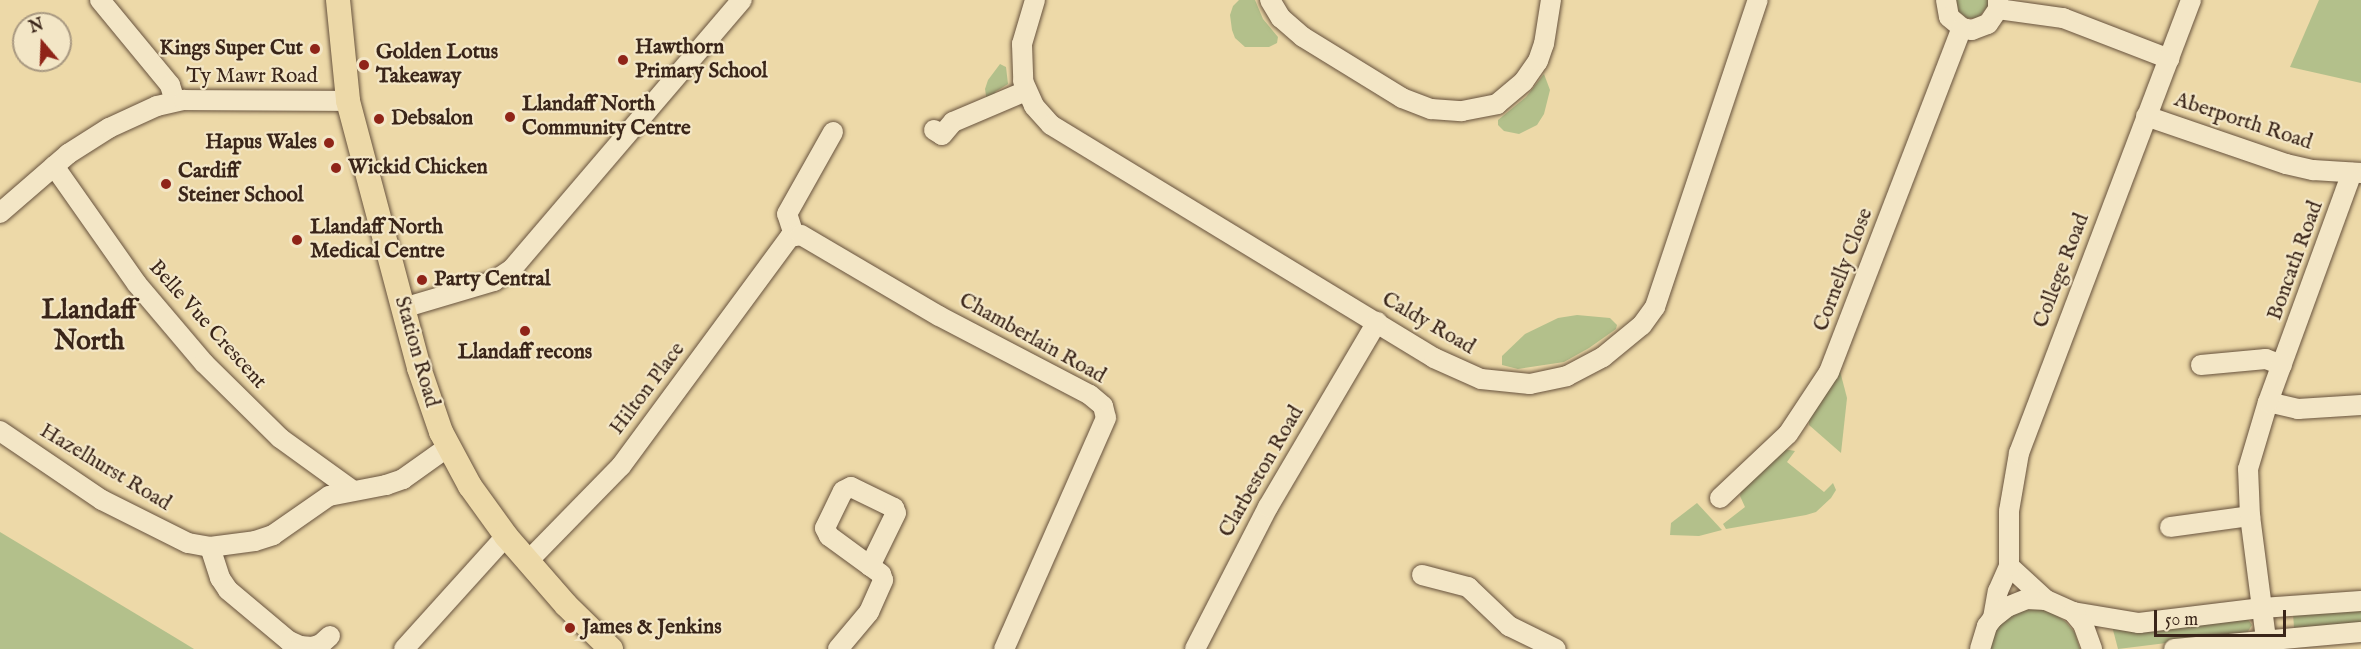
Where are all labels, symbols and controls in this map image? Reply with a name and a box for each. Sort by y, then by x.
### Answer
north arrow [12,12,72,72]
text: N [27,15,47,39]
place label: Hawthorn Primary School [635,35,768,85]
place label: Kings Super Cut [160,36,303,62]
place label: Golden Lotus Takeaway [376,40,498,90]
marker: Kings Super Cut [308,42,322,56]
marker: Hawthorn Primary School [616,53,630,67]
marker: Golden Lotus Takeaway [357,58,371,72]
street label: Ty Mawr Road [186,64,318,90]
street label: Aberporth Road [2171,88,2315,156]
place label: Llandaff North Community Centre [522,92,691,142]
place label: Debsalon [391,106,473,132]
marker: Llandaff North Community Centre [503,110,517,124]
marker: Debsalon [372,112,386,126]
place label: Hapus Wales [205,130,317,156]
marker: Hapus Wales [322,136,336,150]
place label: Wickid Chicken [348,155,488,181]
place label: Cardiff Steiner School [178,159,304,209]
marker: Wickid Chicken [329,161,343,175]
marker: Cardiff Steiner School [159,177,173,191]
street label: Boncath Road [2263,198,2329,324]
street label: Cornelly Close [1809,205,1879,335]
street label: College Road [2029,210,2095,332]
place label: Llandaff North Medical Centre [310,215,445,265]
marker: Llandaff North Medical Centre [288,231,306,249]
street label: Belle Vue Crescent [143,256,271,394]
place label: Party Central [434,267,550,293]
marker: Party Central [415,273,429,287]
street label: Caldy Road [1377,287,1479,361]
street label: Chamberlain Road [954,288,1110,390]
street label: Station Road [388,294,444,410]
district label: Llandaff North [42,295,136,358]
marker: Llandaff recons [518,324,532,338]
street label: Hilton Place [605,338,691,440]
place label: Llandaff recons [458,340,592,366]
street label: Clarbeston Road [1214,402,1310,542]
street label: Hazelhurst Road [35,419,175,517]
scale bar [2157,598,2289,636]
text: 50 m [2165,609,2198,632]
place label: James & Jenkins [582,615,722,641]
marker: James & Jenkins [563,621,577,635]

